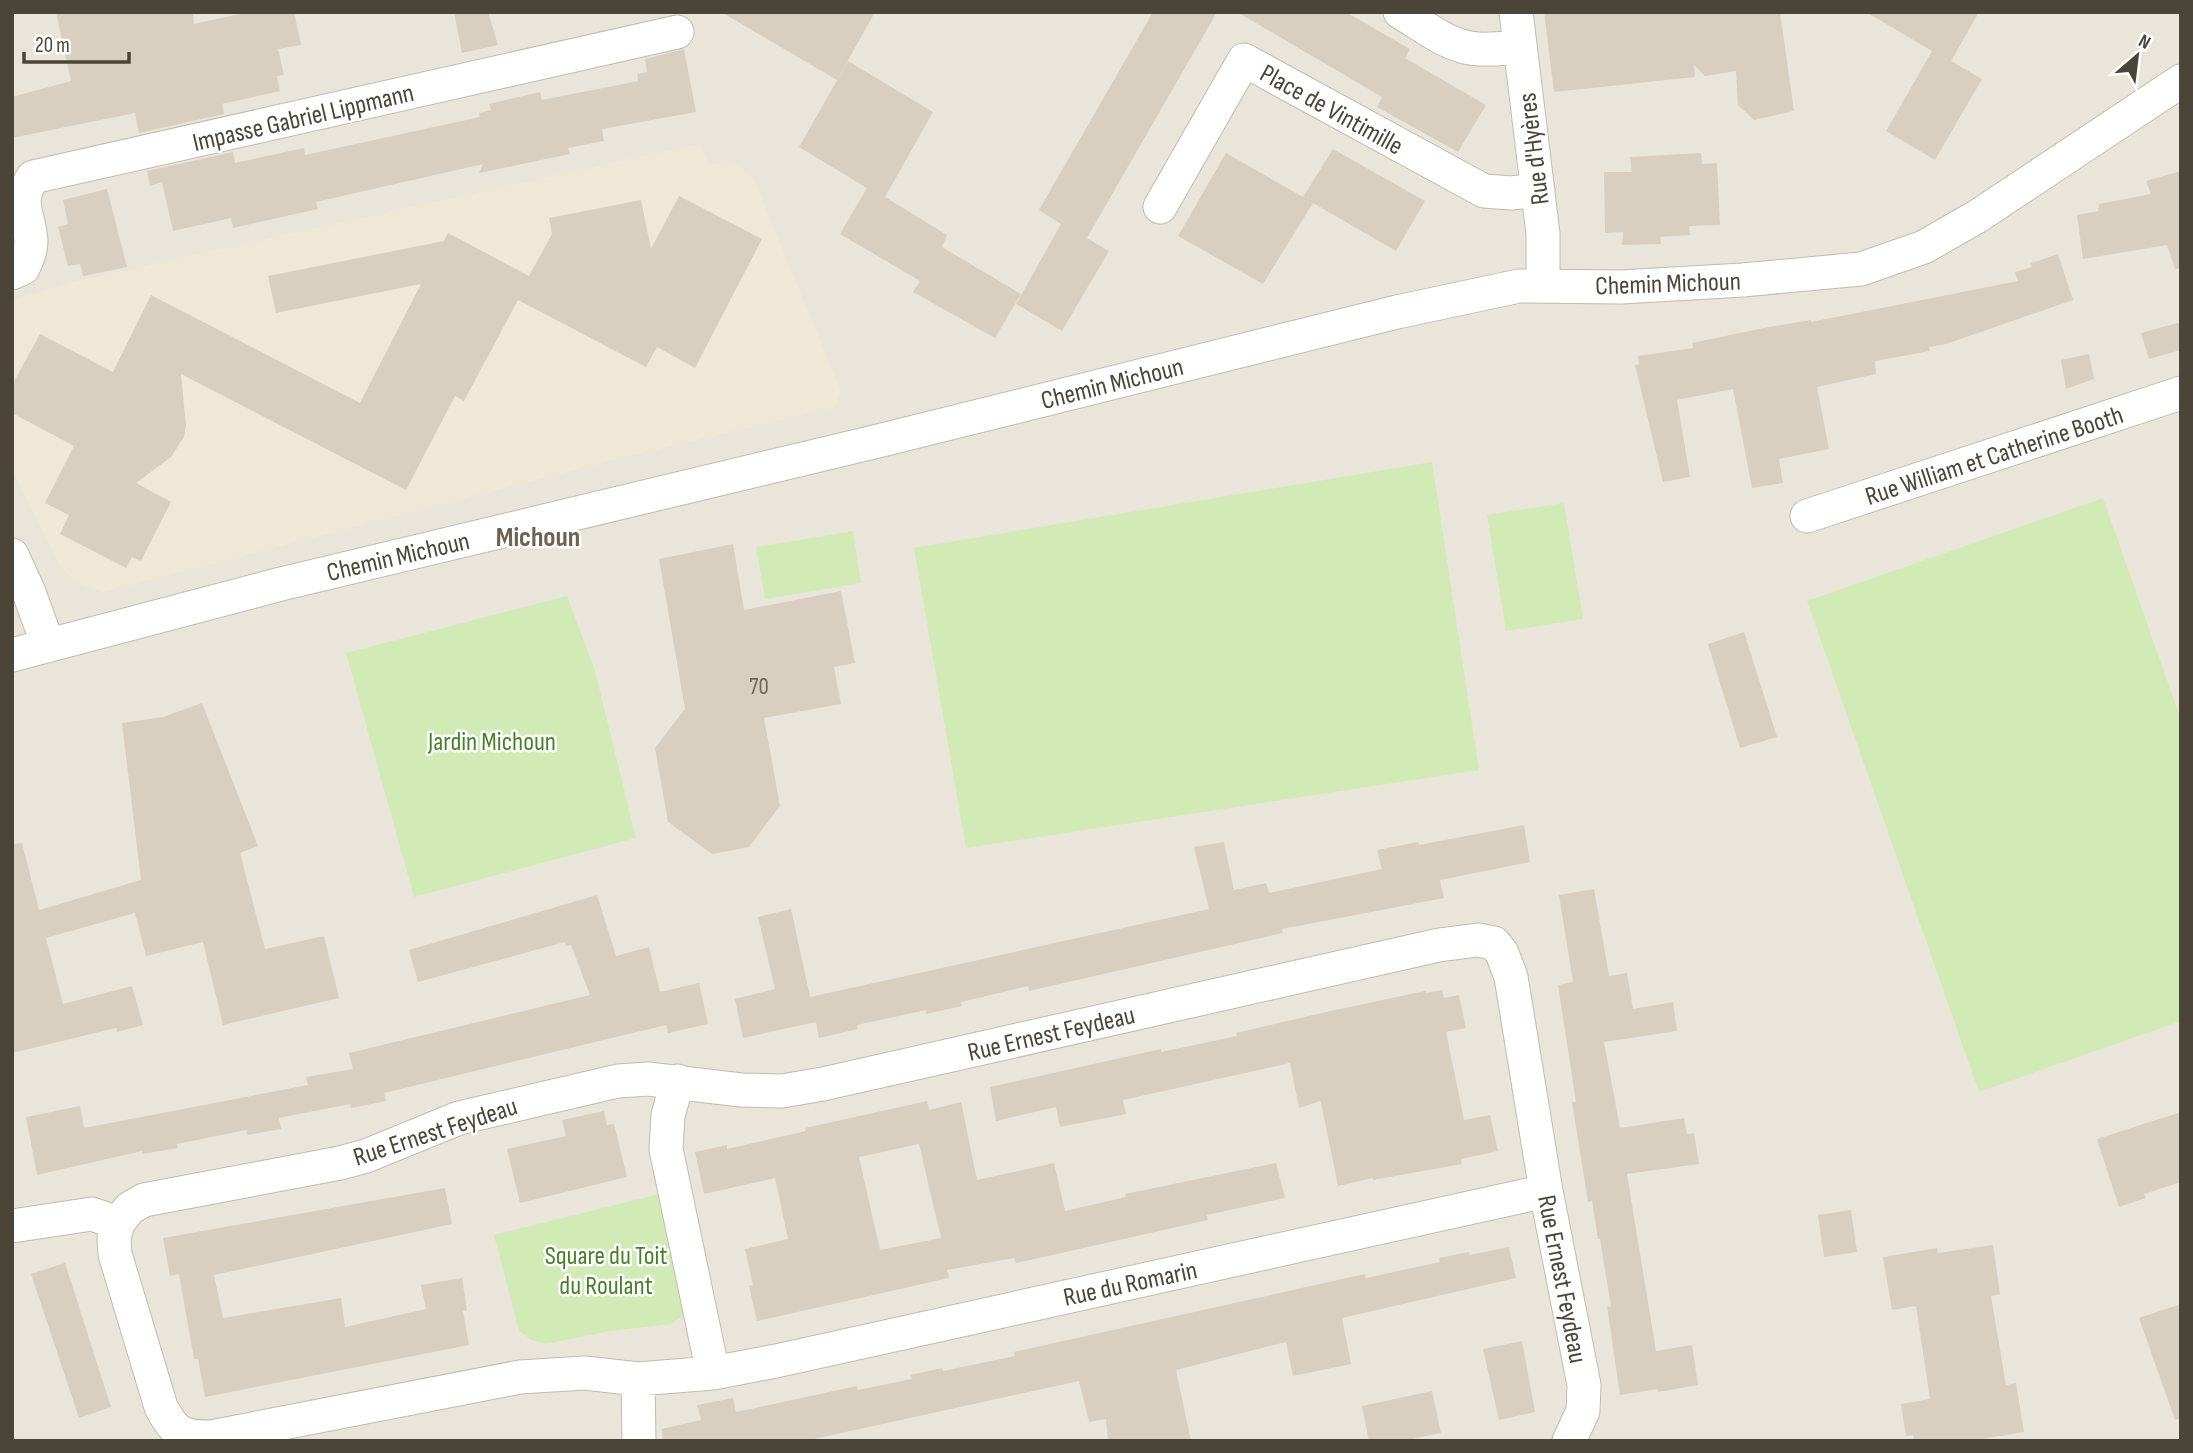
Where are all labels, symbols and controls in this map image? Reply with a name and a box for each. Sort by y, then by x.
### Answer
scale bar [24,21,130,65]
north arrow [2102,21,2172,91]
text: N [2134,30,2154,55]
text: 20 m [35,33,70,58]
street label: Place de Vintimille [1254,58,1408,162]
street label: Impasse Gabriel Lippmann [190,78,417,159]
street label: Rue d'Hyères [1512,91,1557,207]
street label: Chemin Michoun [1595,266,1741,303]
street label: Chemin Michoun [1038,352,1187,417]
street label: Rue William et Catherine Booth [1862,400,2127,513]
district label: Michoun [496,521,580,554]
street label: Chemin Michoun [324,526,473,589]
house number: 70 [749,673,769,701]
park label: Jardin Michoun [427,727,556,758]
street label: Rue Ernest Feydeau [965,1000,1138,1069]
street label: Rue Ernest Feydeau [350,1091,521,1173]
street label: Rue Ernest Feydeau [1530,1193,1593,1366]
park label: Square du Toit du Roulant [545,1241,667,1302]
street label: Rue du Romarin [1061,1255,1200,1314]

